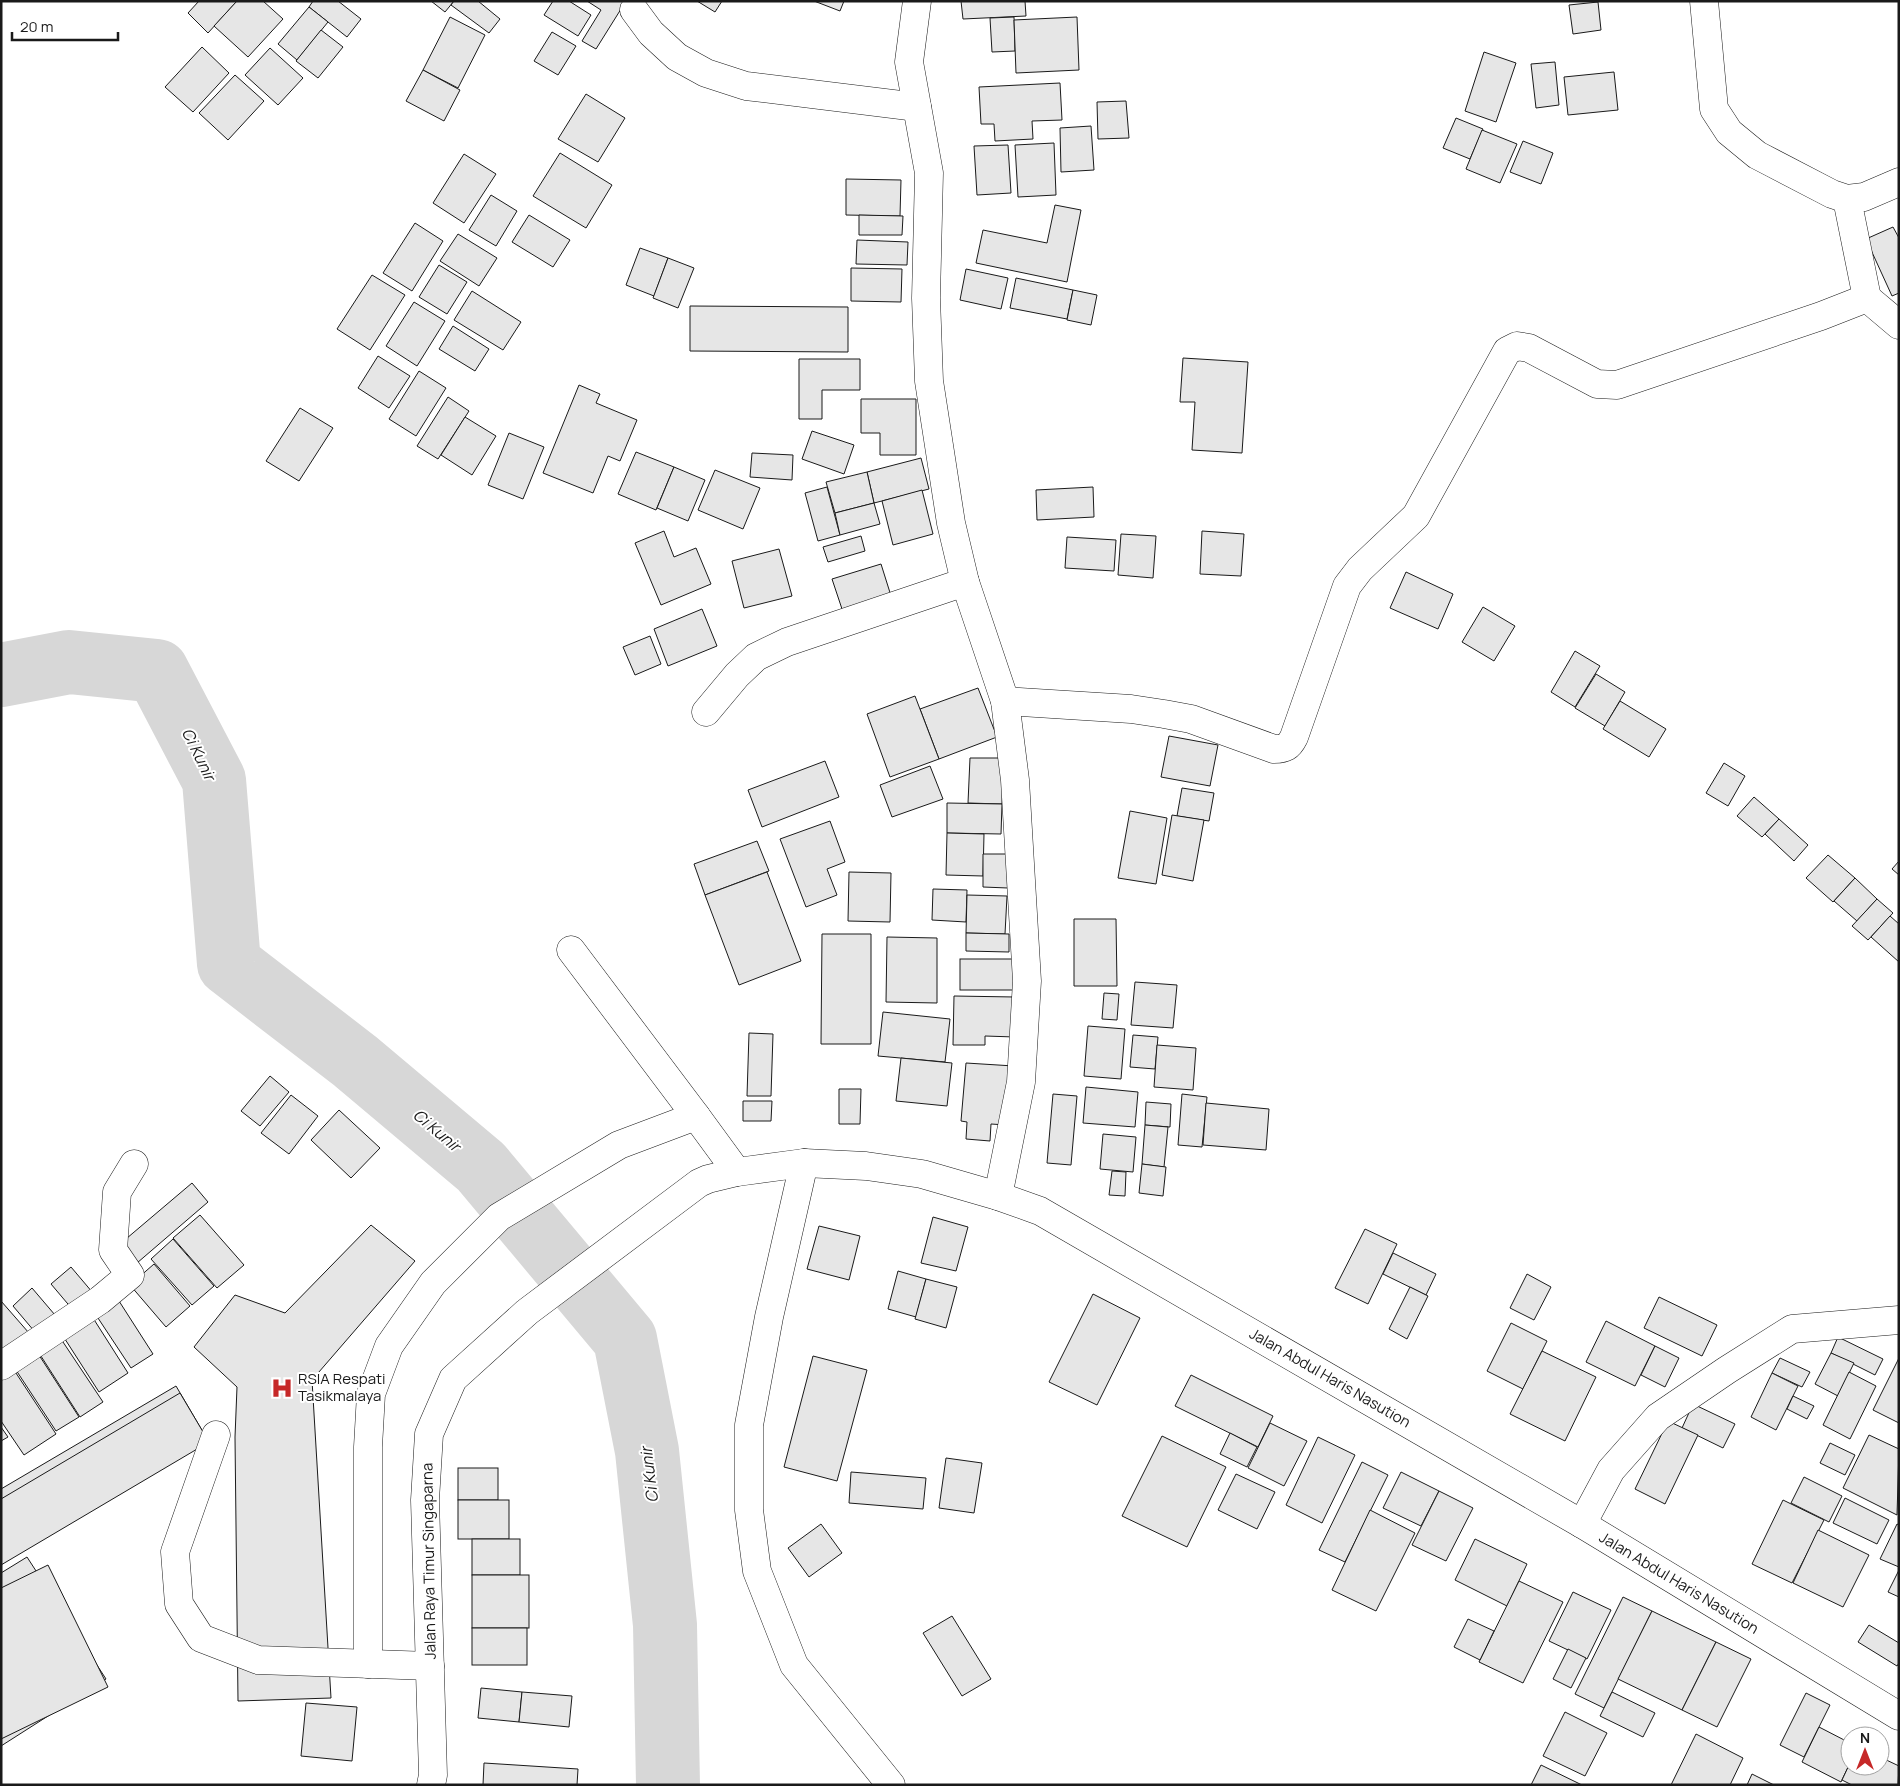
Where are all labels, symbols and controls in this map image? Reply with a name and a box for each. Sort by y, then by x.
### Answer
scale bar [12,10,119,42]
text: 20 m [20,16,53,37]
water label: Ci Kunir [177,724,222,786]
water label: Ci Kunir [409,1104,467,1158]
street label: Jalan Abdul Haris Nasution [1246,1323,1415,1432]
place label: RSIA Respati Tasikmalaya [298,1368,386,1406]
hospital icon: RSIA Respati Tasikmalaya [269,1375,295,1401]
water label: Ci Kunir [634,1444,663,1504]
street label: Jalan Raya Timur Singaparna [416,1463,441,1659]
street label: Jalan Abdul Haris Nasution [1596,1527,1763,1639]
north arrow [1840,1726,1890,1776]
text: N [1860,1728,1870,1747]

